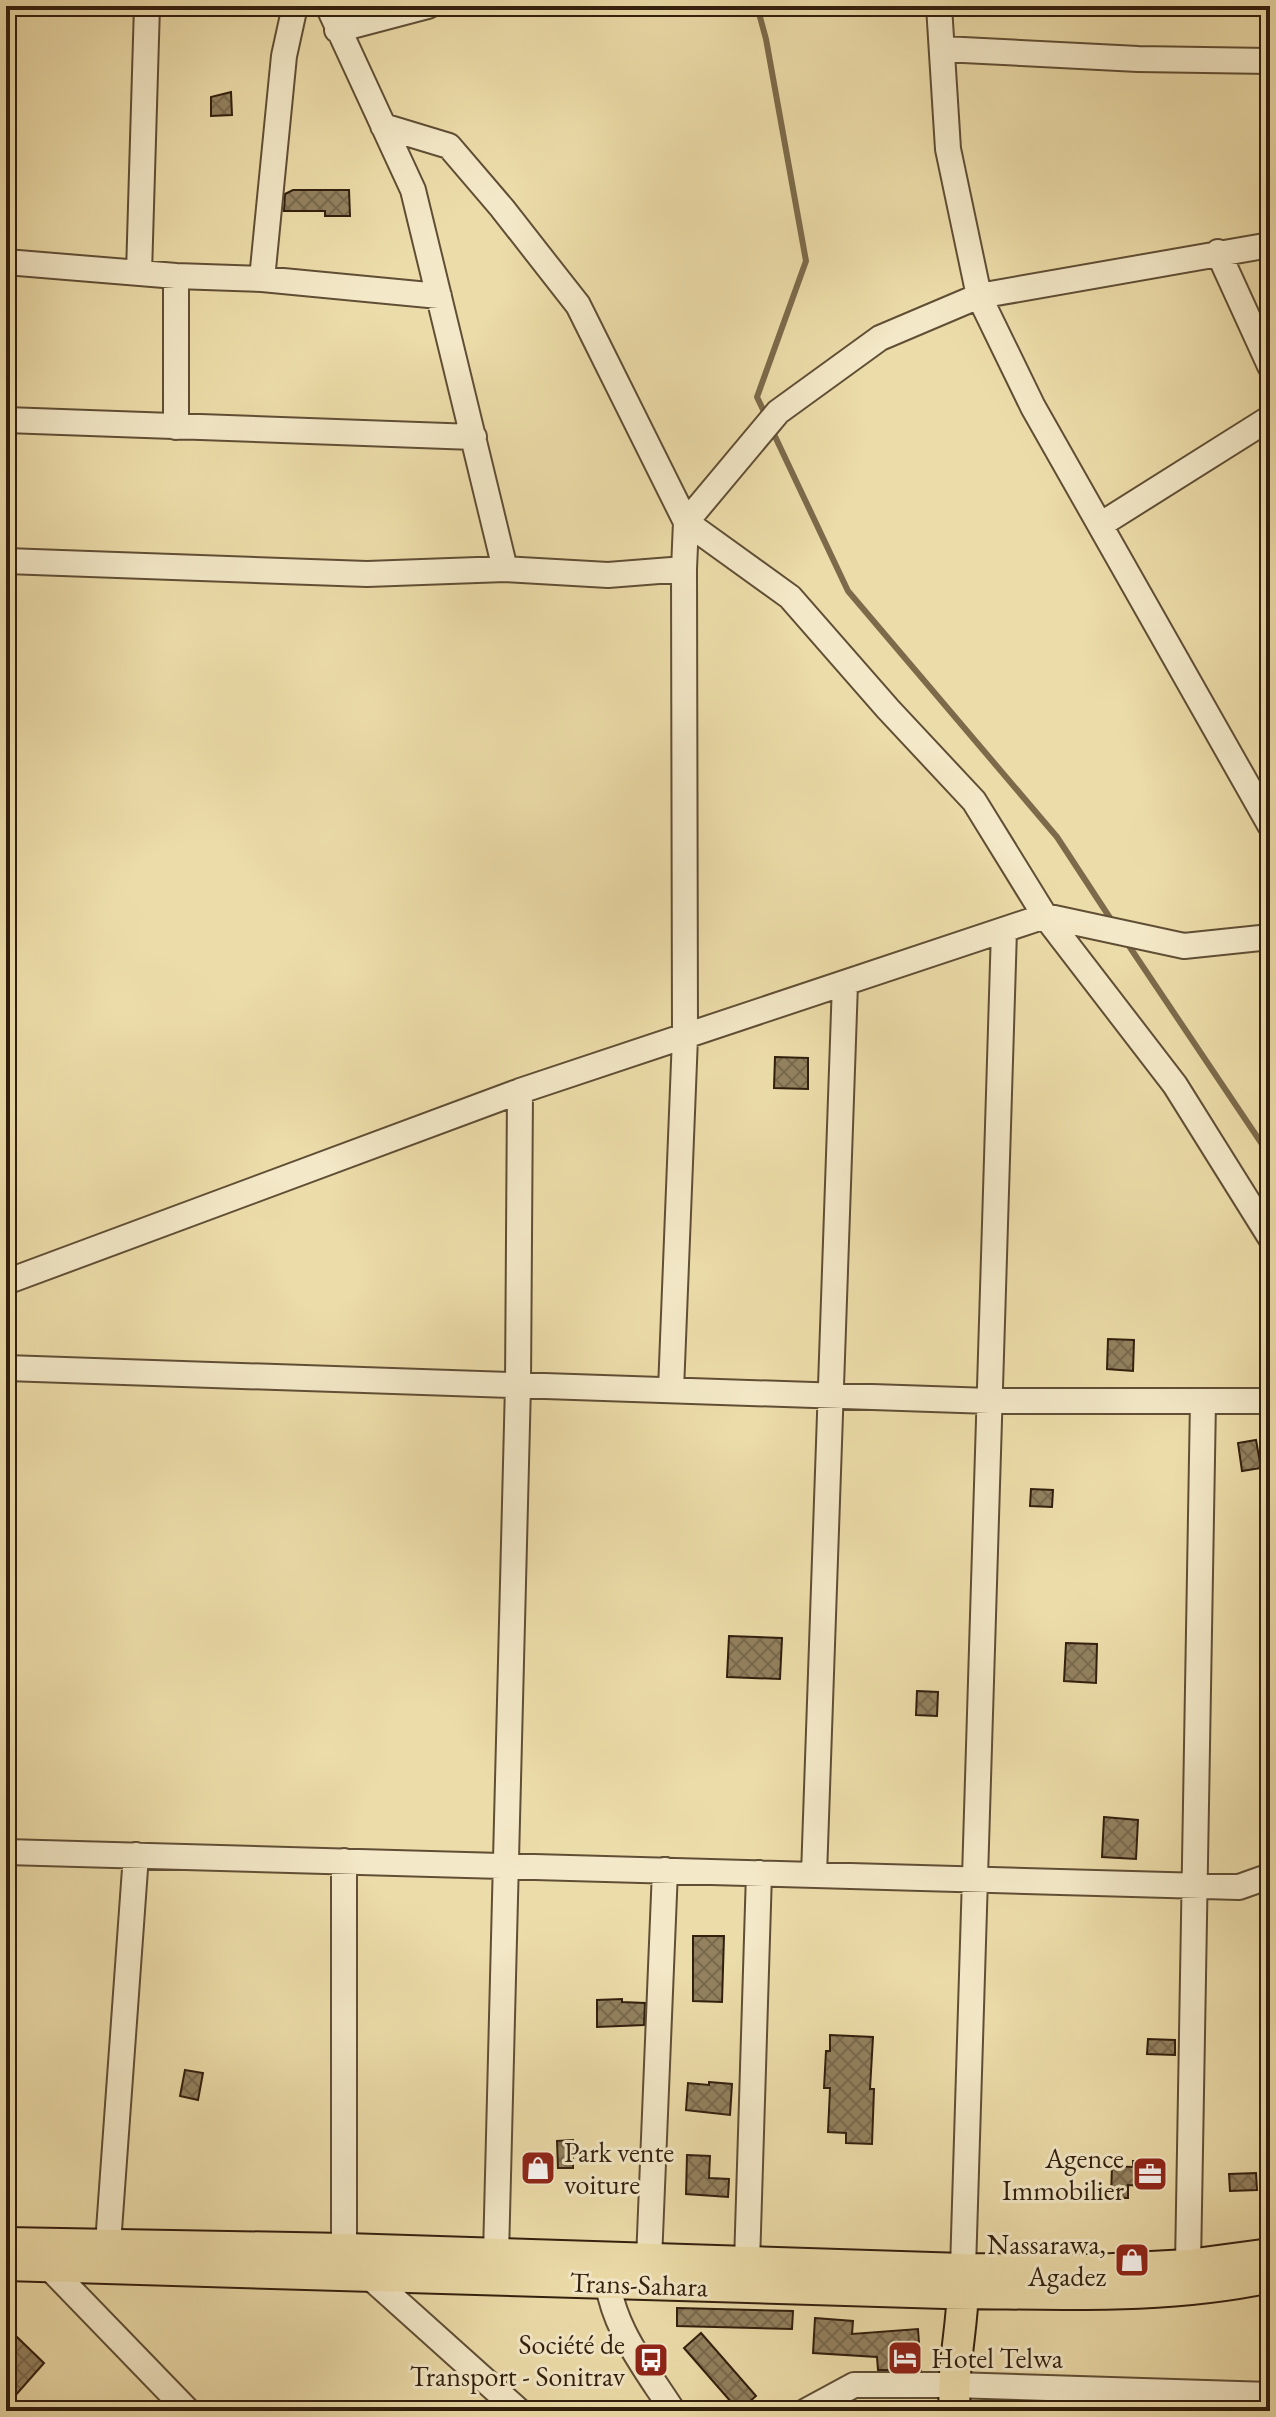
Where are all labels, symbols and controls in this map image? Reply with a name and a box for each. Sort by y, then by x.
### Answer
place label: Park vente voiture [564,2134,674,2202]
place label: Agence Immobilier [1002,2140,1125,2208]
shop icon: Park vente voiture [519,2149,557,2187]
office icon: Agence Immobilier [1131,2155,1169,2193]
place label: Nassarawa, Agadez [987,2226,1106,2294]
shop icon: Nassarawa, Agadez [1113,2241,1151,2279]
street label: Trans-Sahara [569,2264,710,2304]
place label: Société de Transport - Sonitrav [410,2326,626,2394]
hotel icon: Hotel Telwa [886,2339,924,2377]
place label: Hotel Telwa [931,2340,1064,2376]
bus stop icon: Société de Transport - Sonitrav [632,2341,670,2379]

